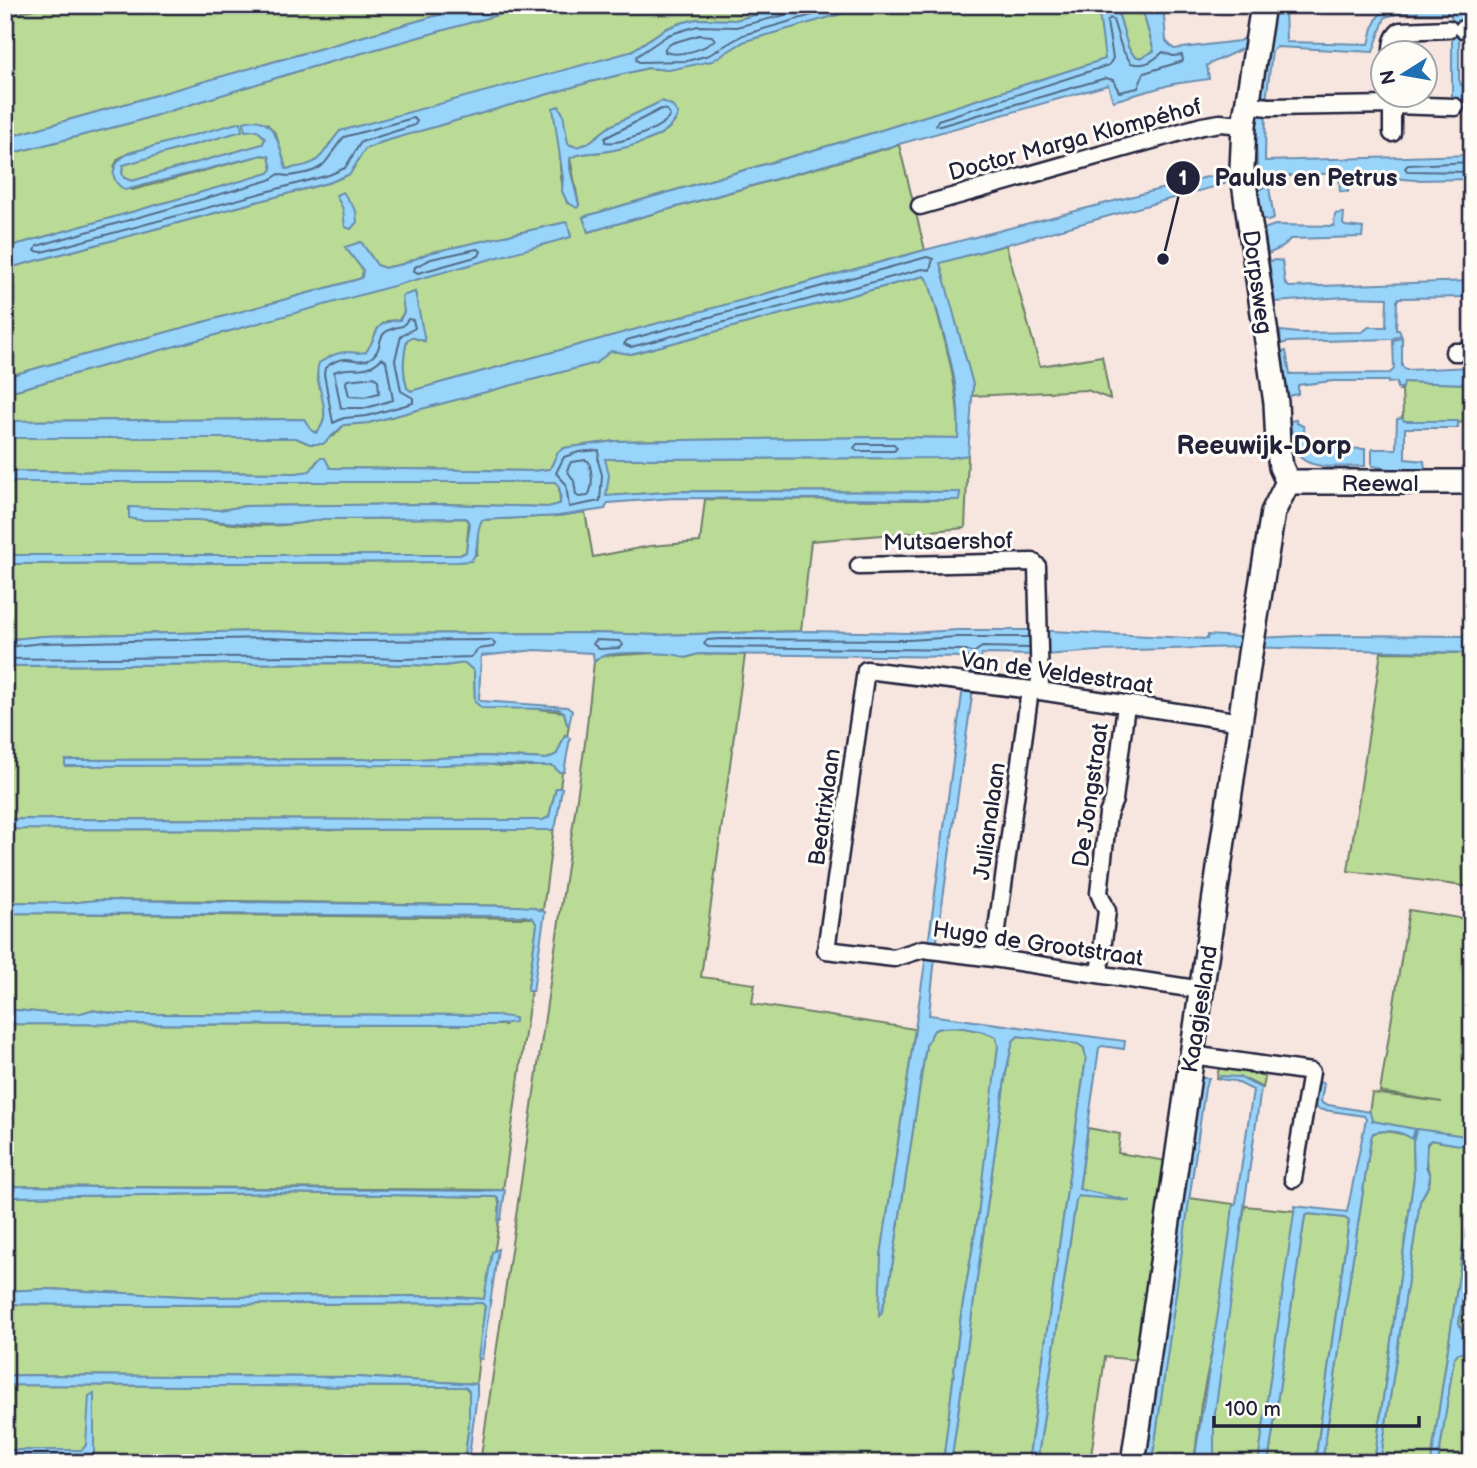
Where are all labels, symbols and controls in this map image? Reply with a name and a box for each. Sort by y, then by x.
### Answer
north arrow [1368,38,1438,108]
text: N [1376,68,1401,86]
street label: Doctor Marga Klompéhof [946,93,1205,187]
callout: Paulus en Petrus [1165,155,1412,200]
text: Paulus en Petrus [1214,164,1398,193]
text: 1 [1179,166,1187,191]
street label: Dorpsweg [1236,228,1278,336]
district label: Reeuwijk-Dorp [1176,431,1352,462]
street label: Reewal [1341,470,1419,498]
street label: Mutsaershof [883,527,1013,557]
street label: Van de Veldestraat [959,646,1155,700]
street label: De Jongstraat [1067,721,1115,869]
street label: Beatrixlaan [803,747,847,867]
street label: Julianalaan [968,761,1012,882]
street label: Hugo de Grootstraat [931,915,1145,973]
street label: Kaagjesland [1176,943,1224,1075]
scale bar [1214,1384,1419,1428]
text: 100 m [1225,1397,1281,1422]

